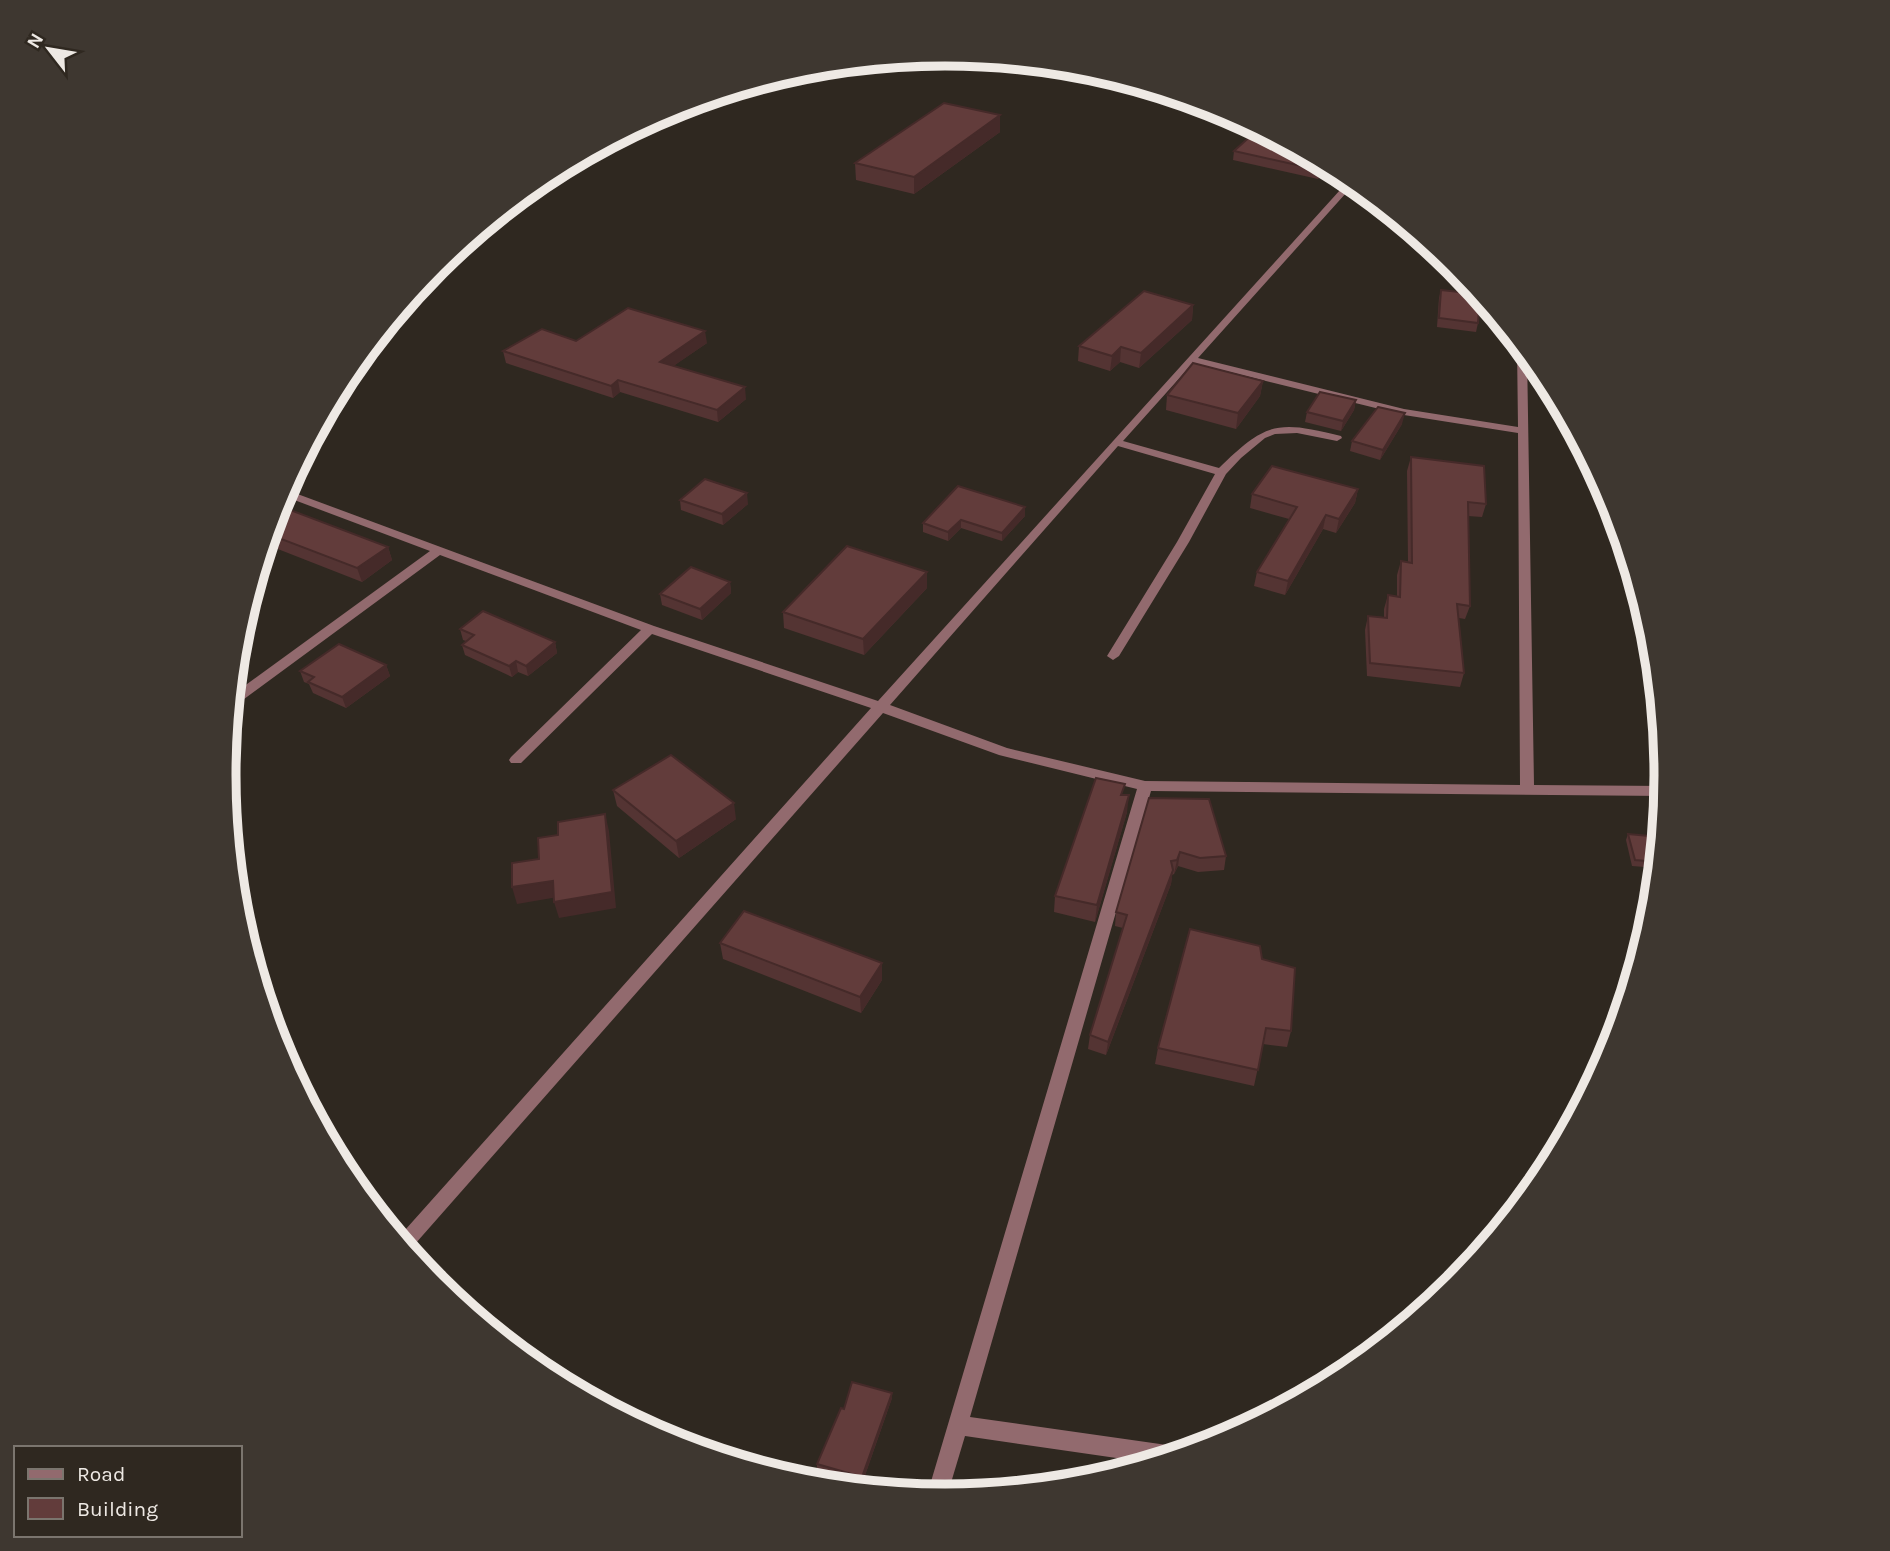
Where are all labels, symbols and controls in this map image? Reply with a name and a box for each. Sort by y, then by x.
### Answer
north arrow [14,14,84,84]
text: N [22,29,48,52]
legend [14,1446,242,1537]
text: Road [77,1462,125,1486]
text: Building [77,1497,158,1521]

